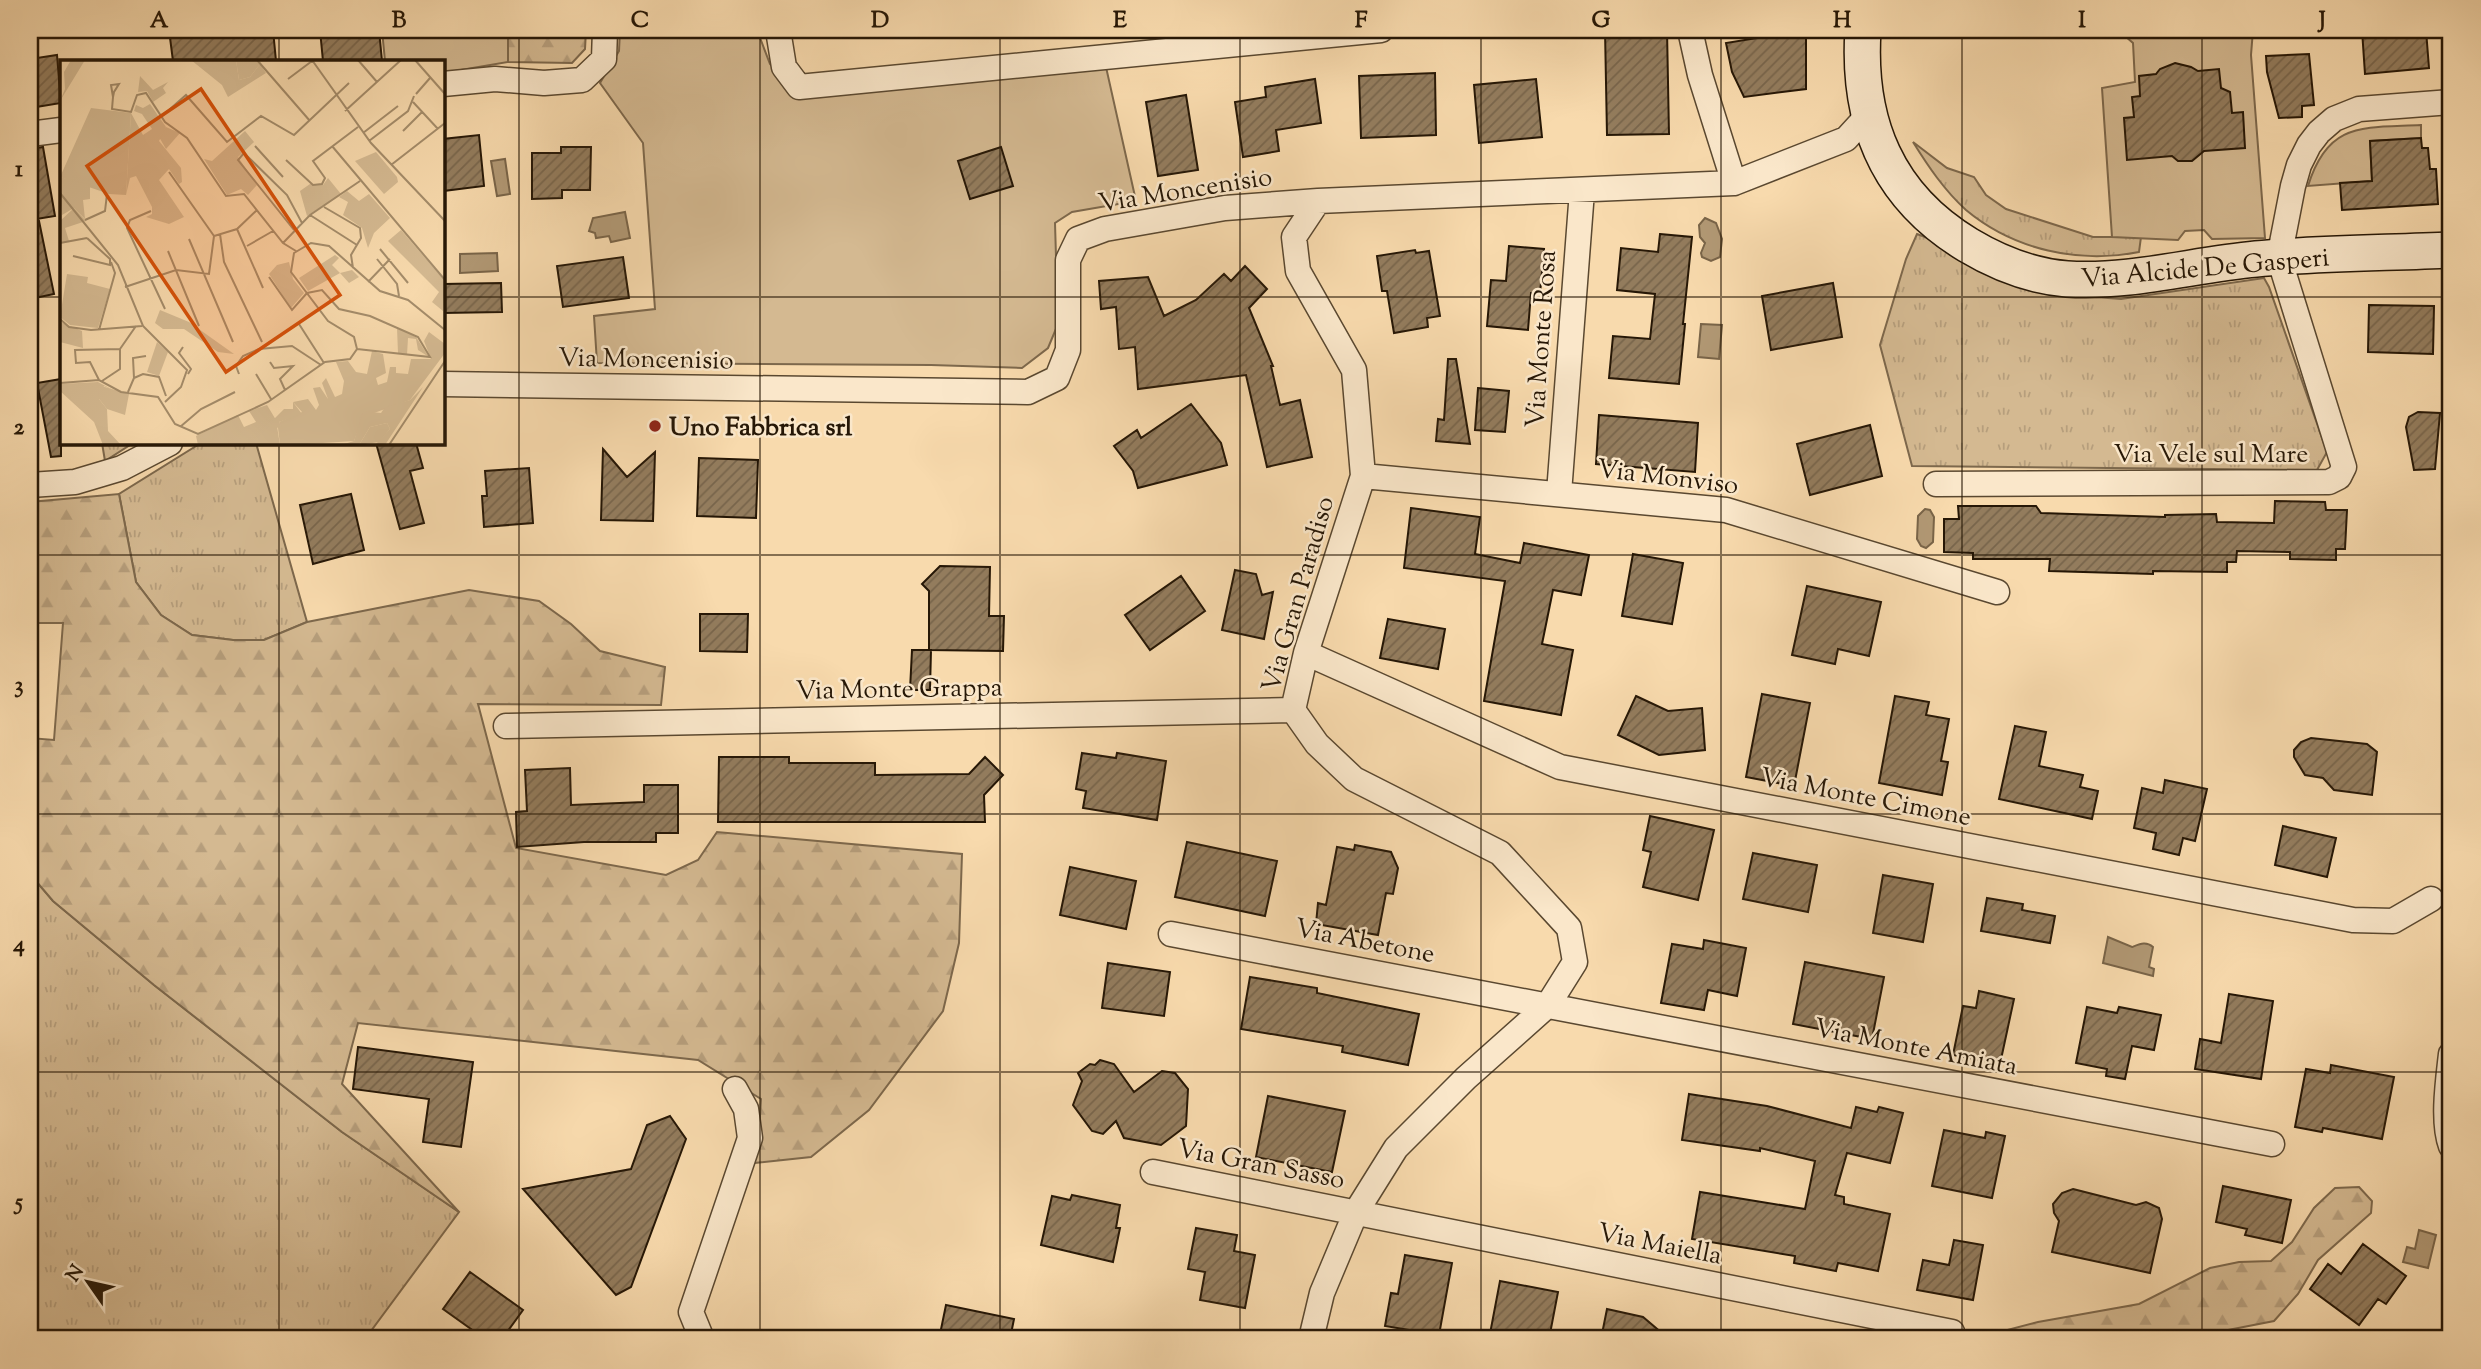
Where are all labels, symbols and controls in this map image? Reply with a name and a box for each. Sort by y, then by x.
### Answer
text: A [150,5,169,38]
text: B [392,5,407,38]
text: C [631,5,649,38]
text: D [871,5,889,38]
text: E [1113,5,1127,38]
text: F [1355,5,1368,38]
text: G [1592,5,1611,38]
text: H [1833,5,1852,38]
text: I [2078,5,2086,38]
text: J [2317,5,2326,38]
inset map [60,60,444,444]
text: 1 [15,154,23,187]
street label: Via Moncenisio [1096,159,1275,223]
street label: Via Alcide De Gasperi [2080,240,2331,299]
street label: Via Monte Rosa [1518,249,1567,429]
street label: Via Moncenisio [558,340,734,381]
place label: Uno Fabbrica srl [669,410,853,447]
text: 2 [14,412,25,445]
marker: Uno Fabbrica srl [647,418,663,434]
street label: Via Vele sul Mare [2114,437,2308,474]
street label: Via Monviso [1595,451,1740,506]
street label: Via Gran Paradiso [1254,492,1345,697]
text: 3 [14,670,24,703]
street label: Via Monte Grappa [795,670,1003,711]
street label: Via Monte Cimone [1757,760,1974,837]
street label: Via Abetone [1291,911,1438,974]
text: 4 [12,929,25,962]
street label: Via Monte Amiata [1811,1011,2020,1086]
street label: Via Gran Sasso [1173,1131,1348,1200]
text: 5 [13,1187,23,1220]
street label: Via Maiella [1594,1215,1725,1276]
north arrow [52,1246,122,1316]
text: N [61,1260,91,1288]

